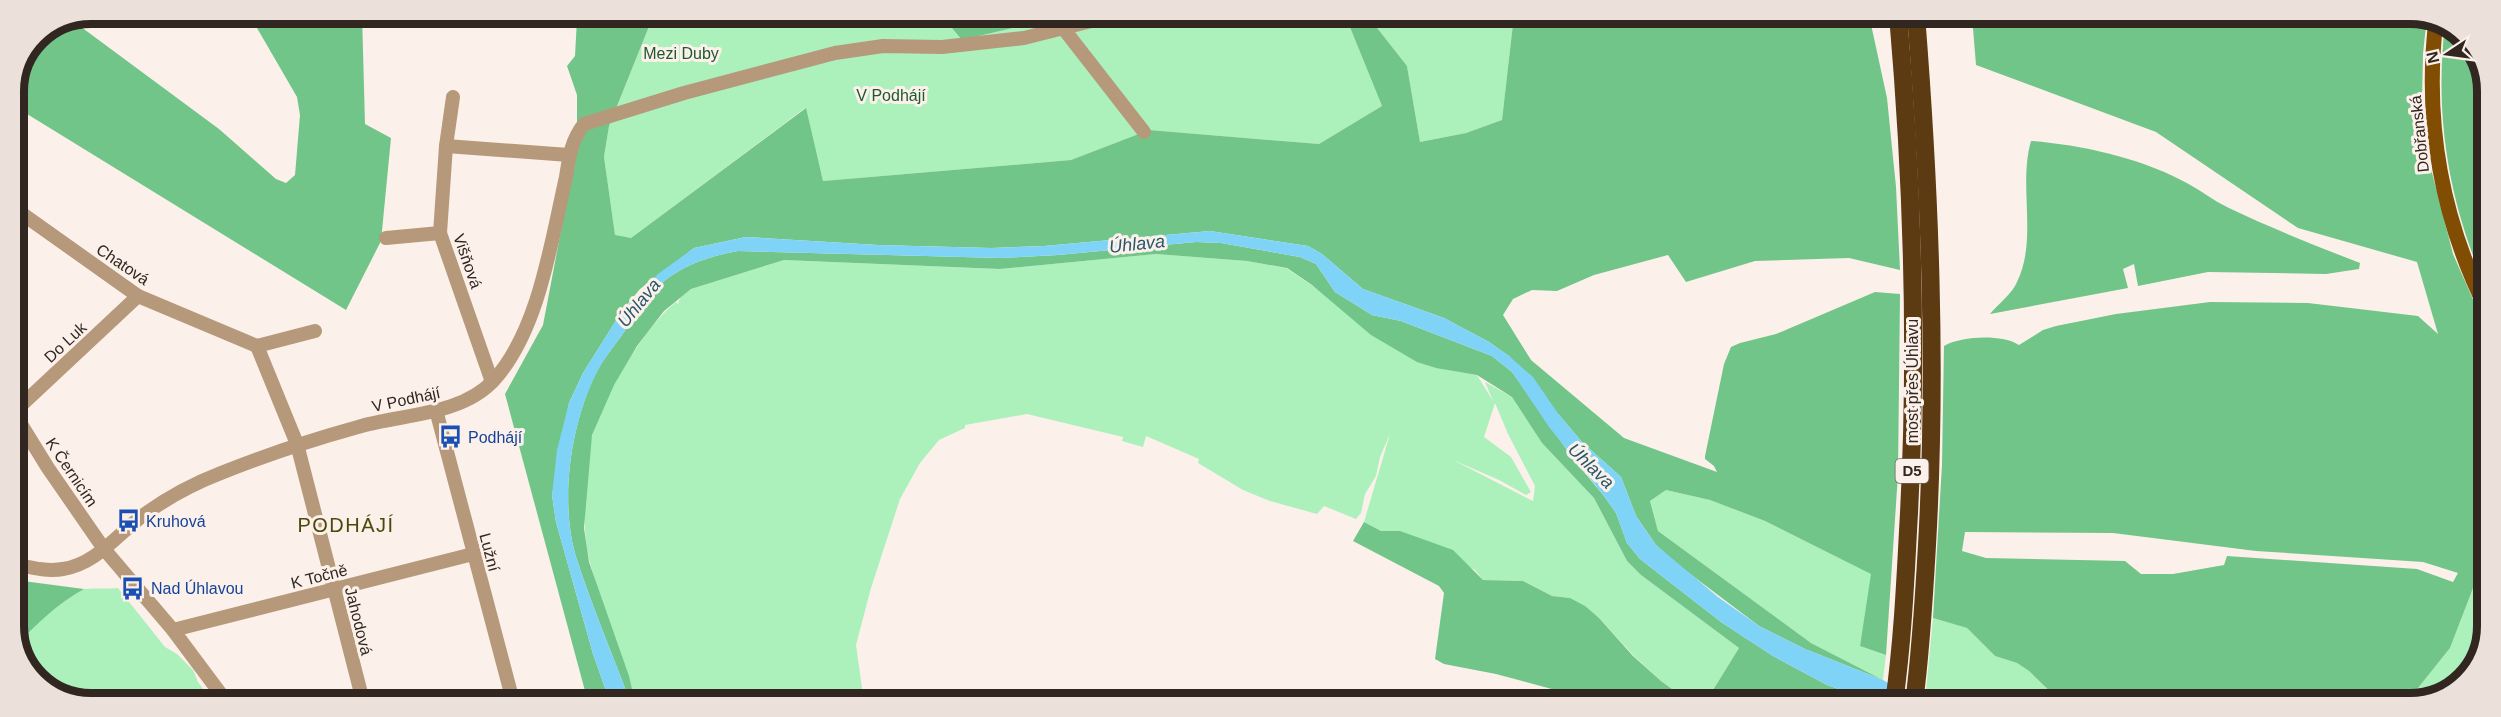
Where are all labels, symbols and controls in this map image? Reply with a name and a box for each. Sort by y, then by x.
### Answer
north arrow [2417,24,2477,84]
park label: Mezi Duby [643,45,719,62]
text: N [2423,50,2442,65]
park label: V Podhájí [856,87,926,104]
street label: Dobřanská [2407,94,2432,173]
water label: Úhlava [1108,230,1166,257]
street label: Višňová [450,232,485,291]
street label: Chatová [93,241,152,288]
water label: Úhlava [613,274,664,331]
street label: Do Luk [41,318,90,366]
street label: most přes Úhlavu [1903,319,1921,443]
street label: V Podhájí [370,384,442,415]
bus stop icon: Podhájí [437,424,463,450]
place label: Podhájí [468,429,523,446]
street label: K Černicím [42,434,102,510]
water label: Úhlava [1564,439,1619,493]
road number: D5 [1896,459,1928,483]
bus stop icon: Kruhová [115,508,141,534]
place label: Kruhová [146,513,206,530]
district label: PODHÁJÍ [297,514,395,536]
street label: Lužní [476,531,503,574]
street label: K Točně [289,561,349,592]
bus stop icon: Nad Úhlavou [120,575,146,601]
place label: Nad Úhlavou [151,579,244,597]
street label: Jahodová [342,585,375,657]

